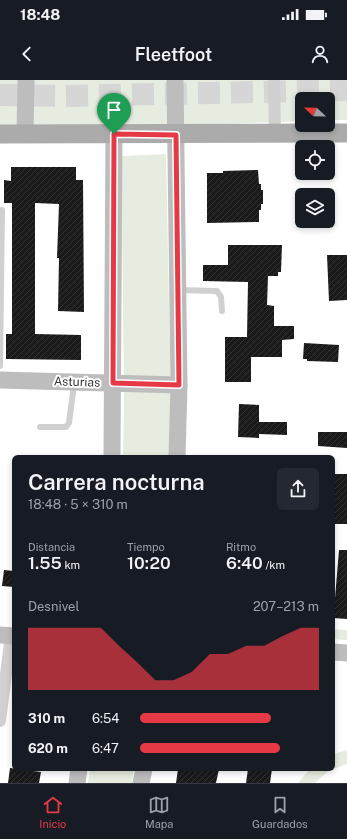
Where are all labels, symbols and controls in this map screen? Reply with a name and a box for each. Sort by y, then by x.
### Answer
text: 18:48 [20,6,60,23]
icon: back [16,43,38,65]
icon: person [309,43,331,65]
text: Fleetfoot [135,44,212,65]
north arrow [295,92,335,132]
map controls [295,92,335,228]
pin [97,93,131,134]
icon: arrive [103,99,125,121]
button: locate [295,140,335,180]
button: layers [295,188,335,228]
street label: Asturias [54,374,100,390]
button: share [277,468,319,510]
text: Carrera nocturna [28,469,205,495]
text: 18:48 · 5 × 310 m [28,497,128,512]
text: Distancia [28,541,75,553]
text: Tiempo [127,541,165,553]
text: Ritmo [226,541,256,553]
text: 1.55 [28,553,62,573]
text: 10:20 [127,553,171,573]
text: 6:40 [226,553,263,573]
text: km [62,559,80,571]
text: /km [263,559,285,571]
text: Desnivel [28,599,79,614]
text: 207–213 m [253,599,319,614]
text: 310 m [28,711,65,726]
text: 6:54 [92,711,120,726]
text: 620 m [28,741,68,756]
text: 6:47 [92,741,119,756]
tab: Inicio [39,794,66,830]
tab: Mapa [145,794,173,830]
tab: Guardados [252,794,308,830]

